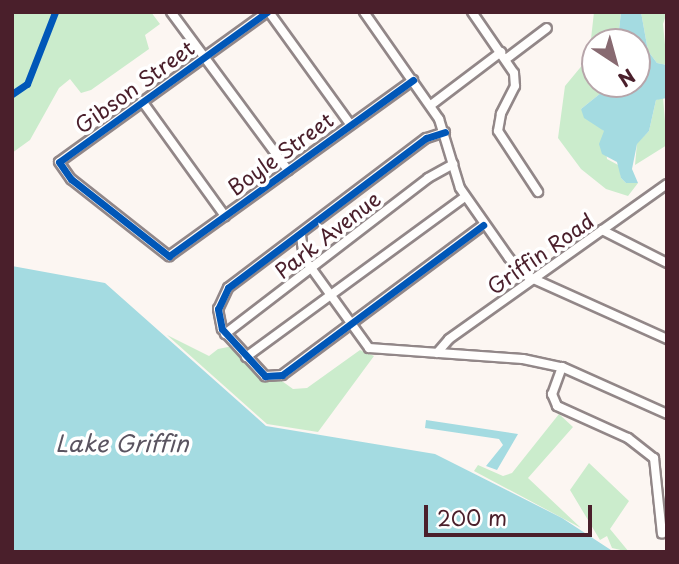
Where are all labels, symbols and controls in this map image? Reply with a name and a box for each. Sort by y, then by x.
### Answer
north arrow [581,28,651,98]
street label: Gibson Street [70,35,198,137]
text: N [613,63,641,94]
street label: Boyle Street [222,106,338,200]
street label: Park Avenue [270,185,384,283]
street label: Griffin Road [482,207,598,299]
water label: Lake Griffin [55,429,189,457]
scale bar [427,490,595,534]
text: 200 m [437,501,507,533]

